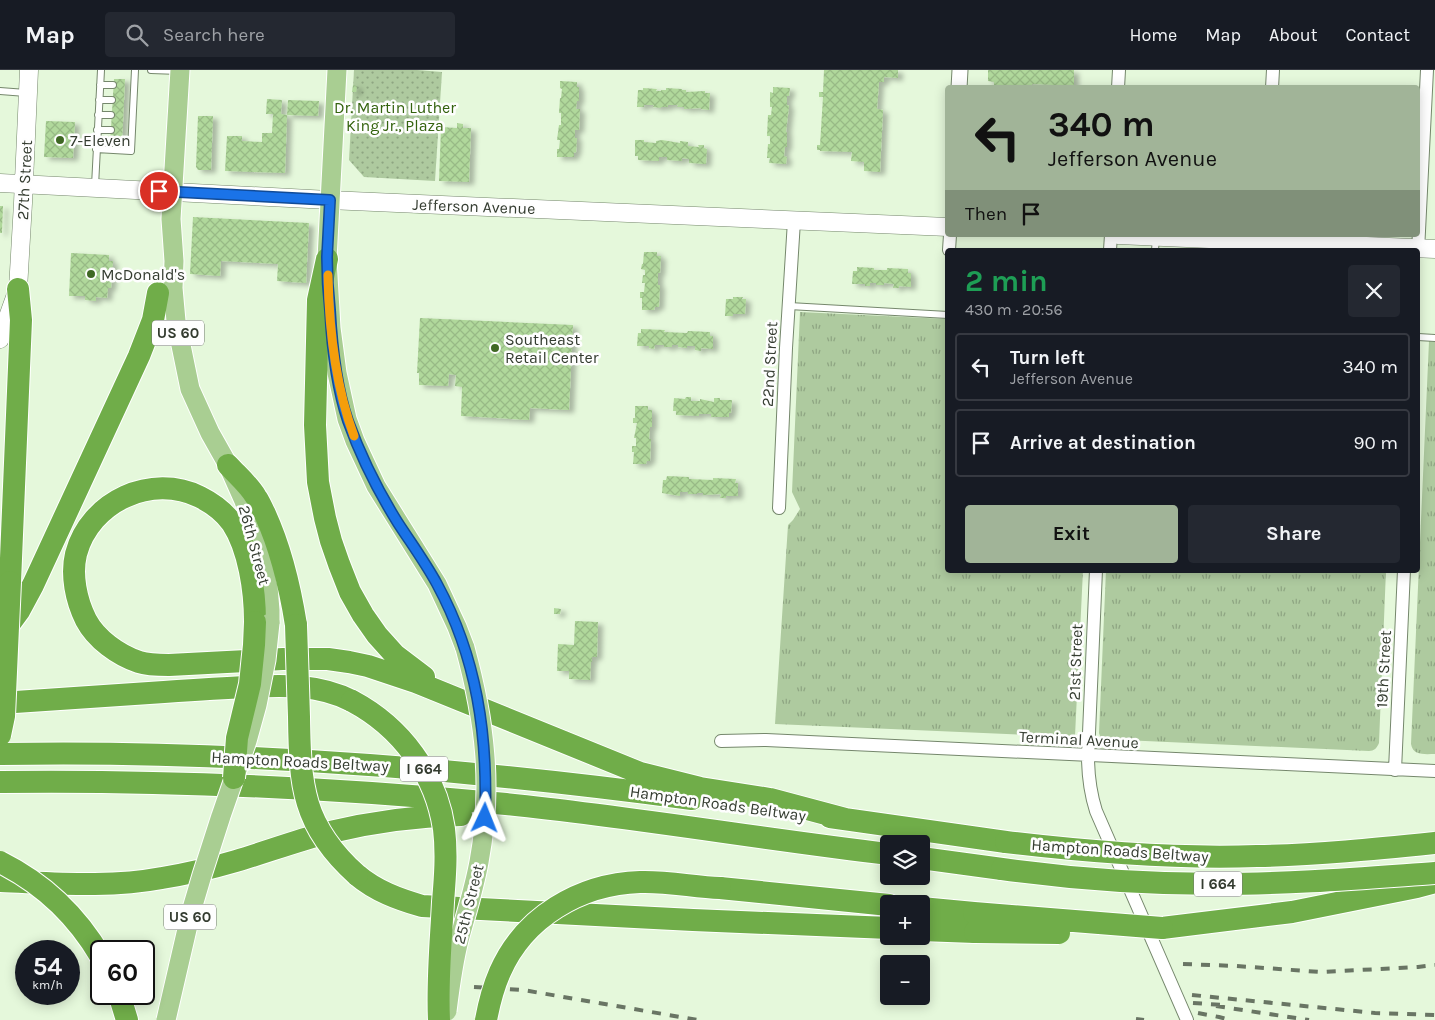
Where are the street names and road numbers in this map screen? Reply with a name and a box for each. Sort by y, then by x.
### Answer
street label: 27th Street [13,139,36,221]
street label: Jefferson Avenue [412,195,536,218]
road number: US 60 [152,320,204,346]
street label: 22nd Street [758,321,781,407]
street label: 26th Street [235,503,274,587]
street label: 21st Street [1065,623,1086,701]
street label: 19th Street [1372,630,1395,708]
street label: Terminal Avenue [1019,727,1139,752]
street label: Hampton Roads Beltway [211,747,390,776]
road number: I 664 [400,756,448,782]
street label: Hampton Roads Beltway [629,782,808,825]
street label: Hampton Roads Beltway [1031,835,1210,866]
street label: 25th Street [449,862,488,946]
road number: I 664 [1194,872,1242,896]
road number: US 60 [164,904,216,930]

